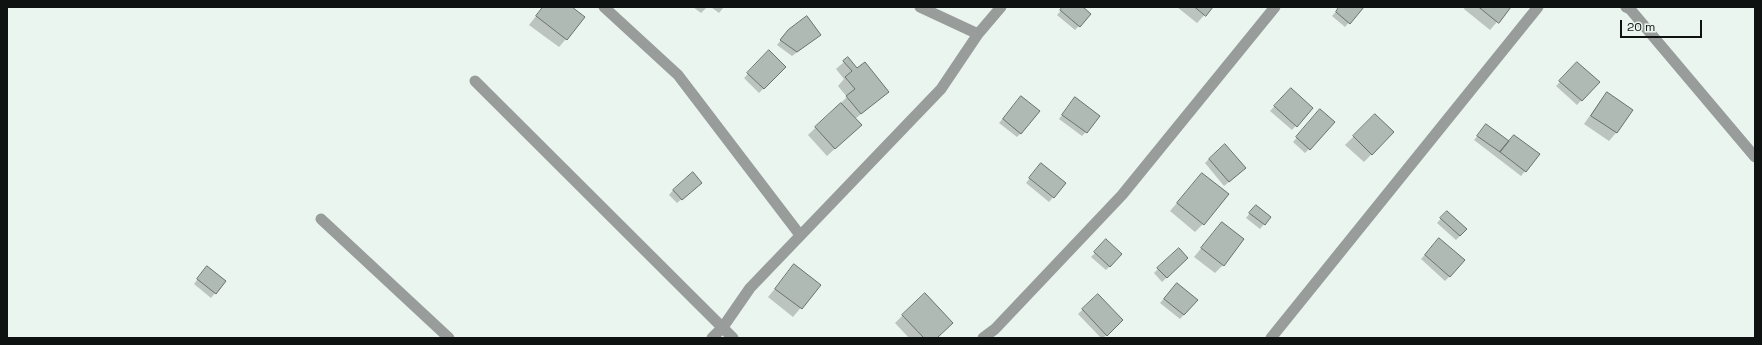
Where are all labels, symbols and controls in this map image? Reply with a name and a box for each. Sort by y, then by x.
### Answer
scale bar [1622,12,1704,38]
text: 20 m [1627,19,1655,35]

